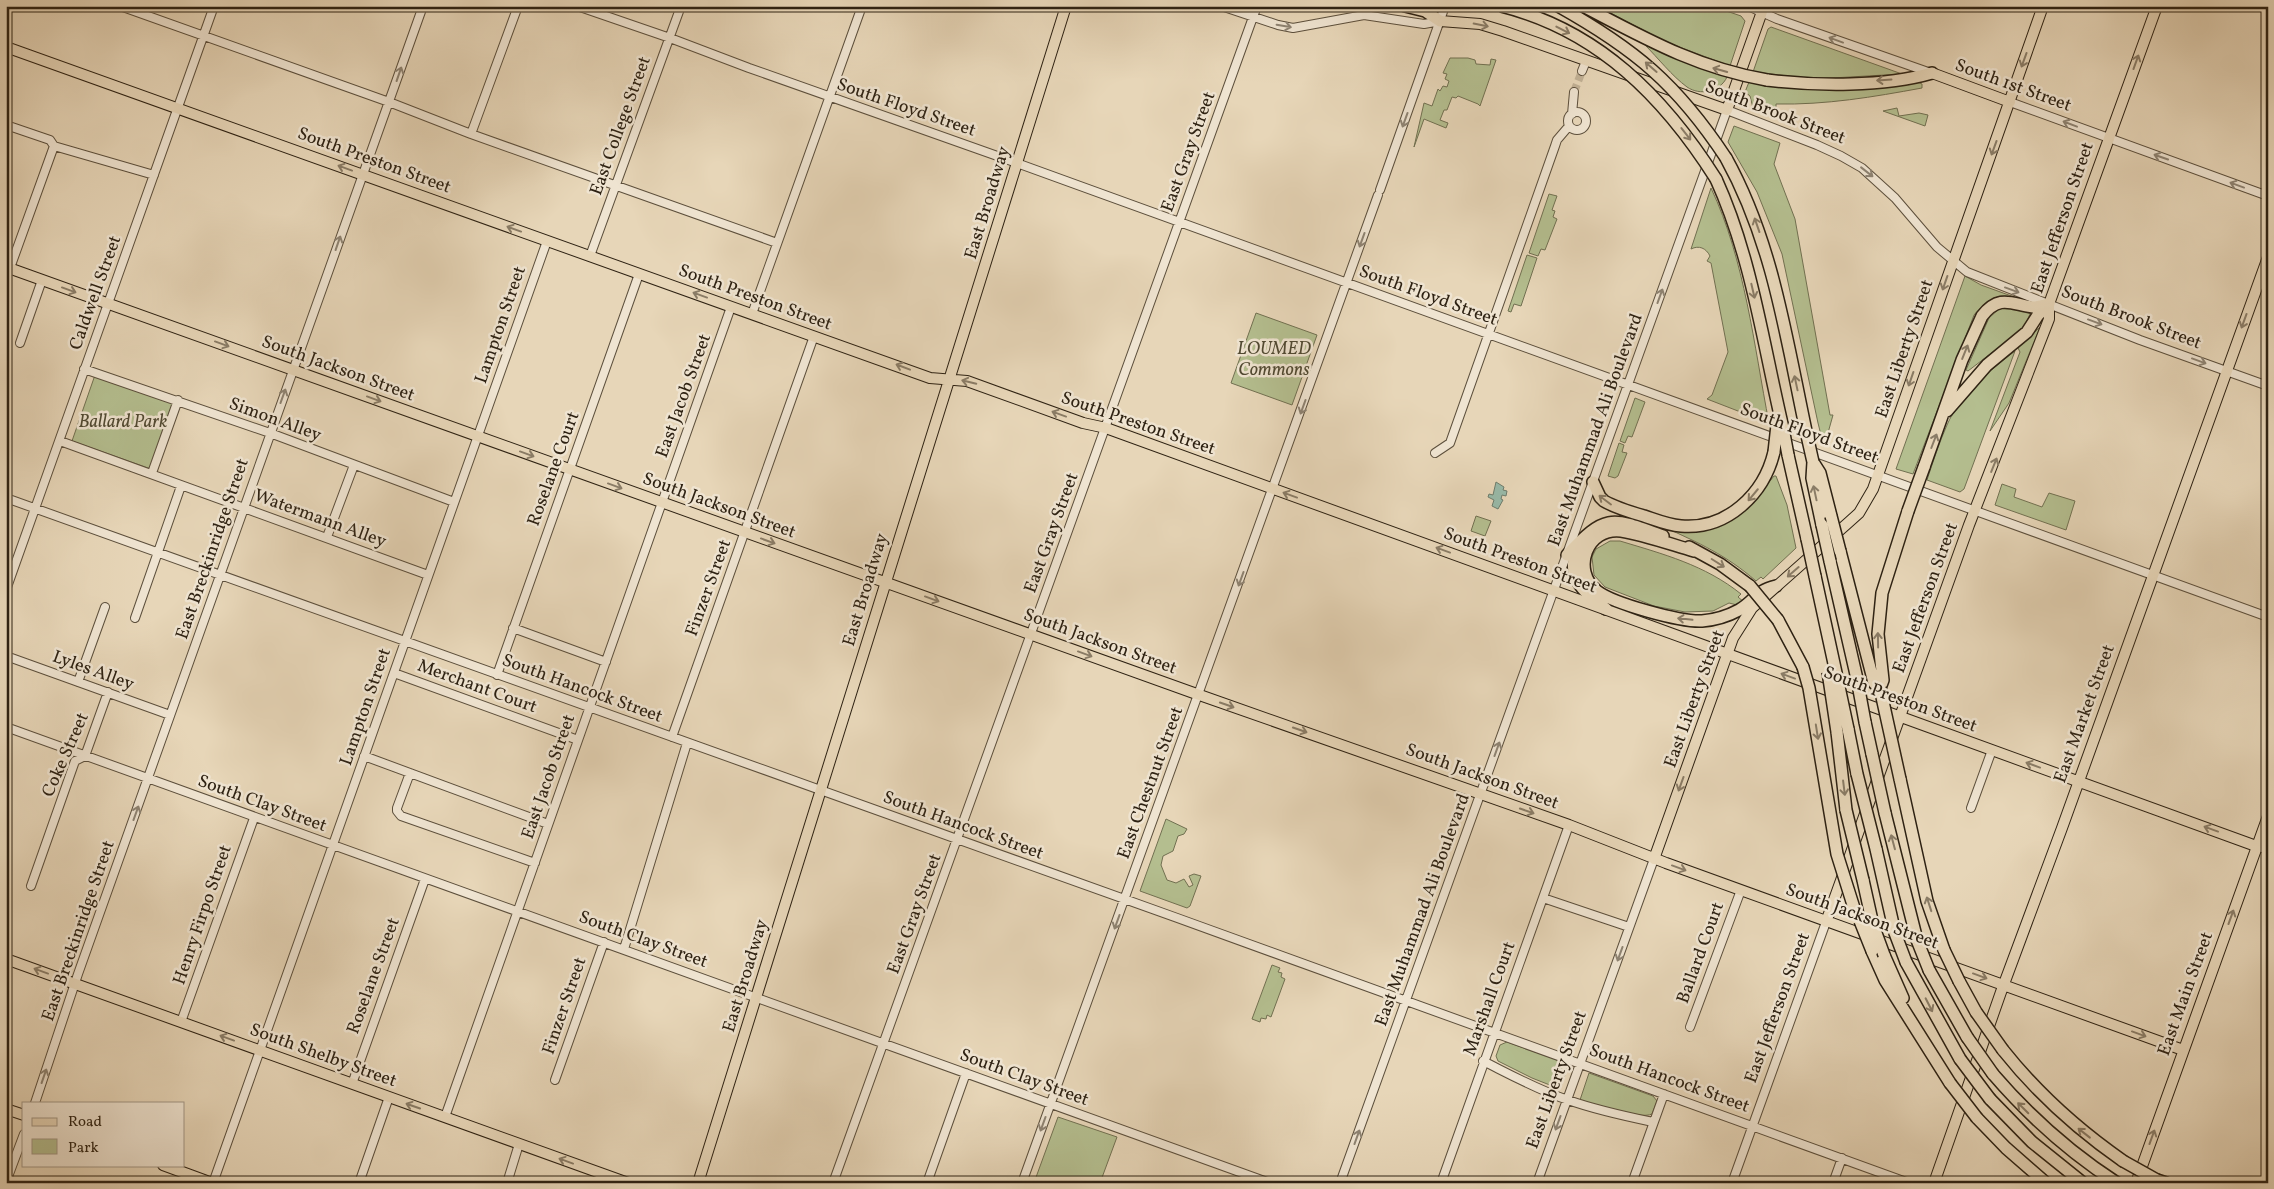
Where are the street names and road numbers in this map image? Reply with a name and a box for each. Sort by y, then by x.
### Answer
street label: East College Street [584,53,658,199]
street label: South 1st Street [1951,53,2075,119]
street label: South Floyd Street [833,72,979,144]
street label: South Brook Street [1701,75,1849,151]
street label: East Gray Street [1156,88,1222,216]
street label: South Preston Street [294,122,454,200]
street label: East Jefferson Street [2025,139,2101,297]
street label: East Broadway [959,143,1017,263]
street label: Caldwell Street [64,232,128,354]
street label: South Preston Street [675,259,835,337]
street label: South Floyd Street [1355,259,1501,333]
street label: Lampton Street [469,263,533,387]
street label: East Liberty Street [1870,276,1940,422]
street label: South Brook Street [2057,280,2205,356]
street label: East Muhammad Ali Boulevard [1542,310,1650,550]
street label: South Jackson Street [258,330,418,408]
street label: East Jacob Street [650,330,718,462]
street label: South Preston Street [1057,386,1219,462]
street label: Simon Alley [225,392,325,448]
street label: South Floyd Street [1736,397,1882,471]
street label: Roselane Court [522,408,586,530]
street label: East Breckinridge Street [170,455,256,643]
street label: South Jackson Street [639,467,799,545]
street label: East Gray Street [1019,469,1085,597]
street label: Watermann Alley [250,483,390,555]
street label: East Jefferson Street [1887,519,1965,677]
street label: South Preston Street [1440,522,1600,600]
street label: East Broadway [837,530,895,650]
street label: Finzer Street [680,536,738,640]
street label: South Jackson Street [1020,603,1180,681]
street label: East Liberty Street [1658,627,1732,771]
street label: East Market Street [2048,641,2122,787]
street label: Lyles Alley [49,645,138,697]
street label: Lampton Street [334,645,398,769]
street label: South Hancock Street [498,648,666,730]
street label: Merchant Court [414,654,540,720]
street label: South Preston Street [1820,661,1980,739]
street label: East Chestnut Street [1112,703,1190,863]
street label: Coke Street [36,709,96,801]
street label: East Jacob Street [516,711,582,843]
street label: South Jackson Street [1402,738,1562,816]
street label: South Clay Street [194,769,330,839]
street label: South Hancock Street [879,785,1047,867]
street label: East Muhammad Ali Boulevard [1369,790,1477,1030]
street label: East Breckinridge Street [36,837,122,1025]
street label: Henry Firpo Street [167,842,239,988]
street label: East Gray Street [882,850,948,978]
street label: South Jackson Street [1782,878,1942,956]
street label: Ballard Court [1671,899,1731,1007]
street label: South Clay Street [575,905,711,975]
street label: Roselane Street [341,914,407,1038]
street label: East Broadway [717,916,775,1036]
street label: East Jefferson Street [1739,929,1817,1087]
street label: East Main Street [2152,929,2220,1059]
street label: Marshall Court [1458,938,1522,1060]
street label: Finzer Street [537,954,593,1058]
street label: East Liberty Street [1520,1008,1594,1152]
street label: South Shelby Street [246,1018,400,1094]
street label: South Hancock Street [1585,1038,1753,1120]
street label: South Clay Street [956,1043,1092,1113]

